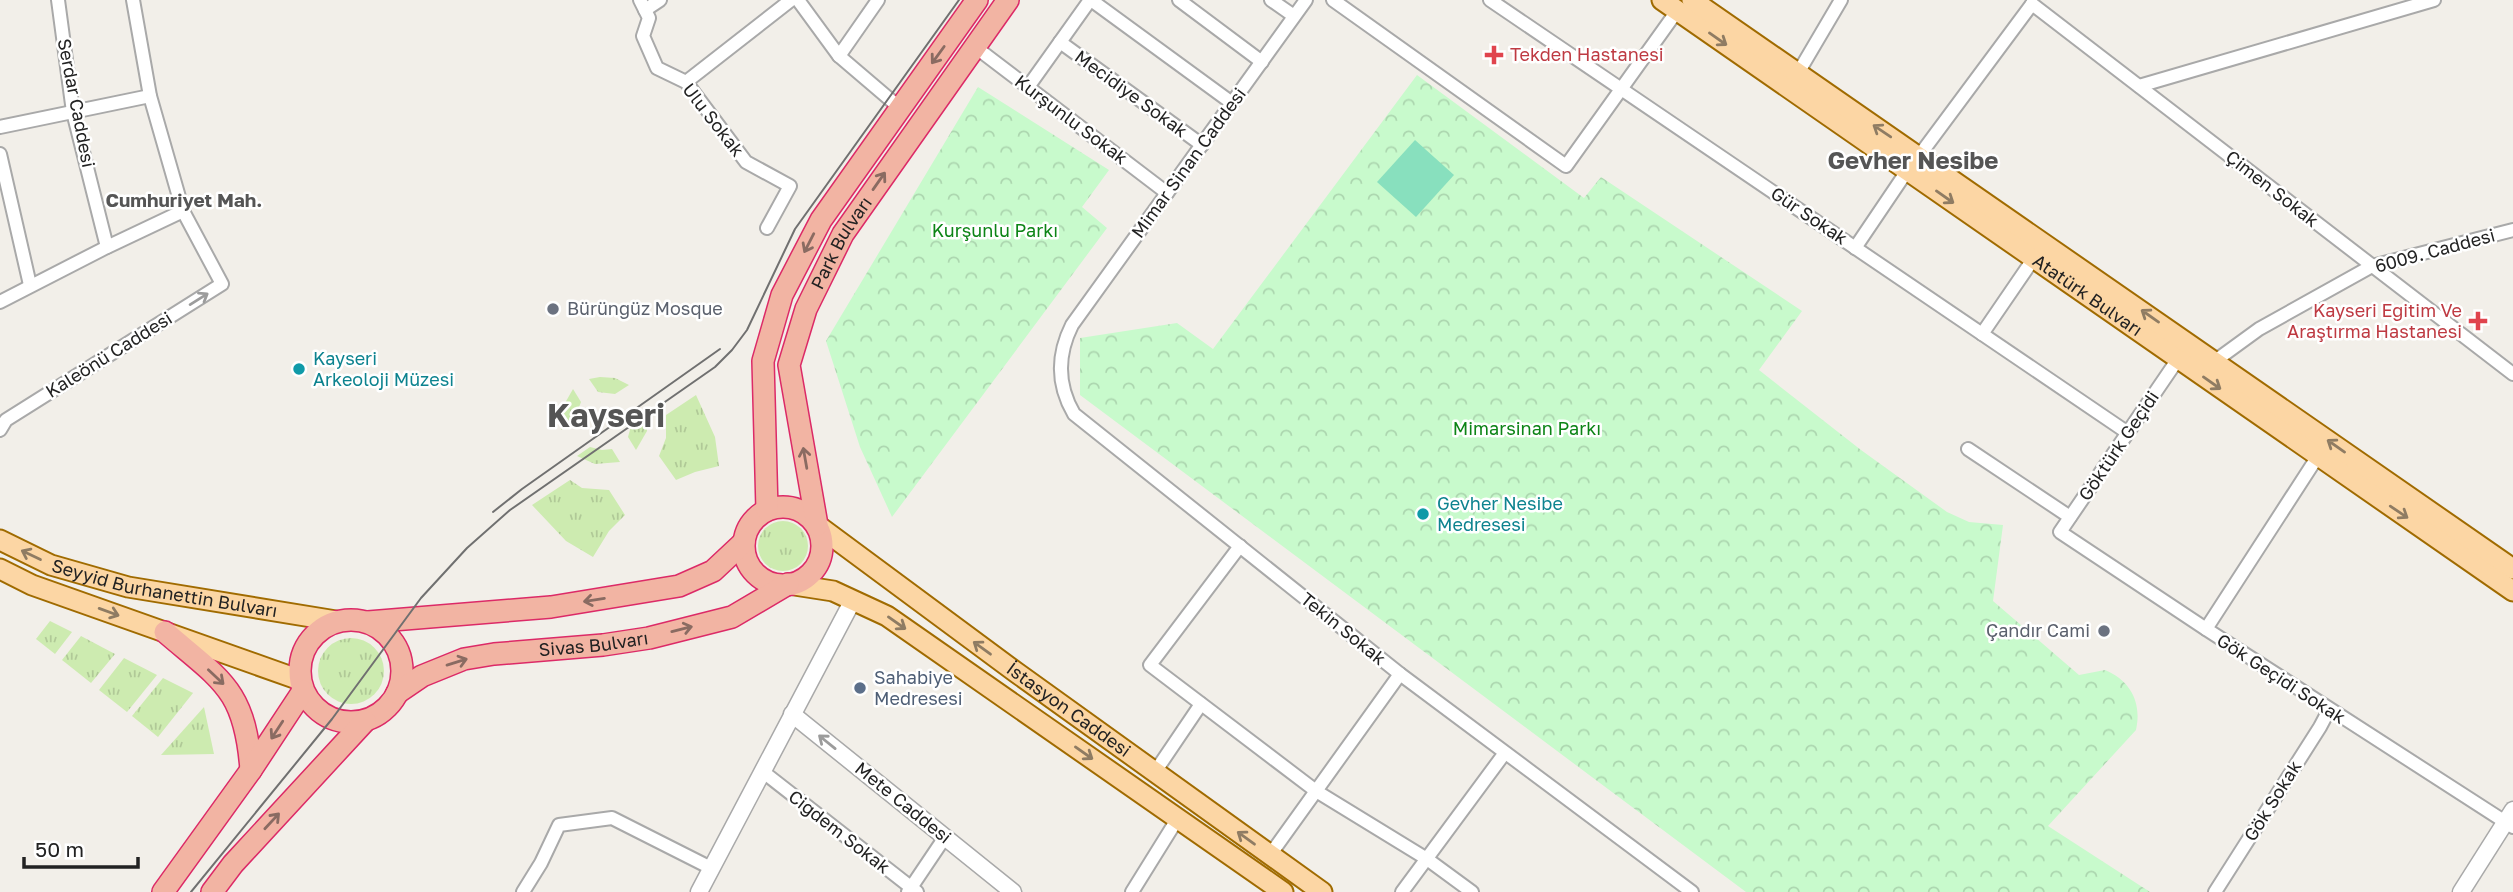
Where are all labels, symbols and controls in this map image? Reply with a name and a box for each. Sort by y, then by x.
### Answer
one-way arrow [1707,32,1727,46]
street label: Serdar Caddesi [54,36,100,169]
place label: Tekden Hastanesi [1510,43,1664,65]
street label: Mecidiye Sokak [1071,45,1192,141]
marker: Tekden Hastanesi [1484,45,1504,65]
one-way arrow [931,46,946,65]
street label: Kurşunlu Sokak [1011,70,1132,169]
street label: Ulu Sokak [678,78,749,160]
street label: Mimar Sinan Caddesi [1126,83,1250,242]
one-way arrow [1873,123,1892,138]
district label: Gevher Nesibe [1827,145,1999,174]
street label: Çimen Sokak [2222,145,2323,231]
one-way arrow [872,172,887,191]
street label: Gür Sokak [1767,182,1852,249]
district label: Cumhuriyet Mah. [106,188,262,211]
one-way arrow [1934,190,1954,204]
street label: Park Bulvarı [806,192,876,293]
park label: Kurşunlu Parkı [932,219,1058,241]
street label: 6009. Caddesi [2372,223,2497,277]
one-way arrow [801,232,815,253]
street label: Atatürk Bulvarı [2029,249,2147,340]
one-way arrow [189,291,209,305]
place label: Bürüngüz Mosque [567,297,723,319]
place label: Kayseri Eğitim Ve Araştırma Hastanesi [2287,299,2462,342]
marker: Bürüngüz Mosque [545,301,561,317]
street label: Kaleönü Caddesi [41,306,176,402]
one-way arrow [2140,309,2160,323]
marker: Kayseri Eğitim Ve Araştırma Hastanesi [2468,311,2488,331]
place label: Kayseri Arkeoloji Müzesi [313,347,454,390]
marker: Kayseri Arkeoloji Müzesi [291,361,307,377]
one-way arrow [2202,376,2221,390]
street label: Göktürk Geçidi [2073,386,2163,504]
district label: Kayseri [547,396,665,434]
park label: Mimarsinan Parkı [1453,417,1601,439]
one-way arrow [2327,439,2346,453]
one-way arrow [798,447,811,470]
place label: Gevher Nesibe Medresesi [1437,492,1563,535]
one-way arrow [2389,505,2408,519]
marker: Gevher Nesibe Medresesi [1415,506,1431,522]
one-way arrow [21,548,42,562]
street label: Seyyid Burhanettin Bulvarı [49,554,279,621]
street label: Tekin Sokak [1297,587,1391,669]
one-way arrow [584,594,606,607]
one-way arrow [98,606,120,619]
one-way arrow [887,616,906,630]
place label: Çandır Cami [1986,619,2090,641]
one-way arrow [670,622,692,635]
marker: Çandır Cami [2096,623,2112,639]
street label: Sivas Bulvarı [538,626,650,660]
street label: Gök Geçidi Sokak [2213,628,2350,728]
one-way arrow [973,640,992,655]
one-way arrow [446,654,468,667]
street label: İstasyon Caddesi [1003,657,1135,761]
place label: Sahabiye Medresesi [874,666,963,709]
one-way arrow [207,668,224,685]
marker: Sahabiye Medresesi [852,680,868,696]
one-way arrow [270,720,284,740]
one-way arrow [818,734,836,749]
one-way arrow [1074,746,1093,760]
street label: Gök Sokak [2239,756,2306,845]
street label: Mete Caddesi [851,757,956,848]
street label: Ciğdem Sokak [784,785,895,878]
one-way arrow [264,813,281,830]
scale bar [24,826,138,870]
one-way arrow [1237,831,1256,845]
text: 50 m [35,836,84,862]

